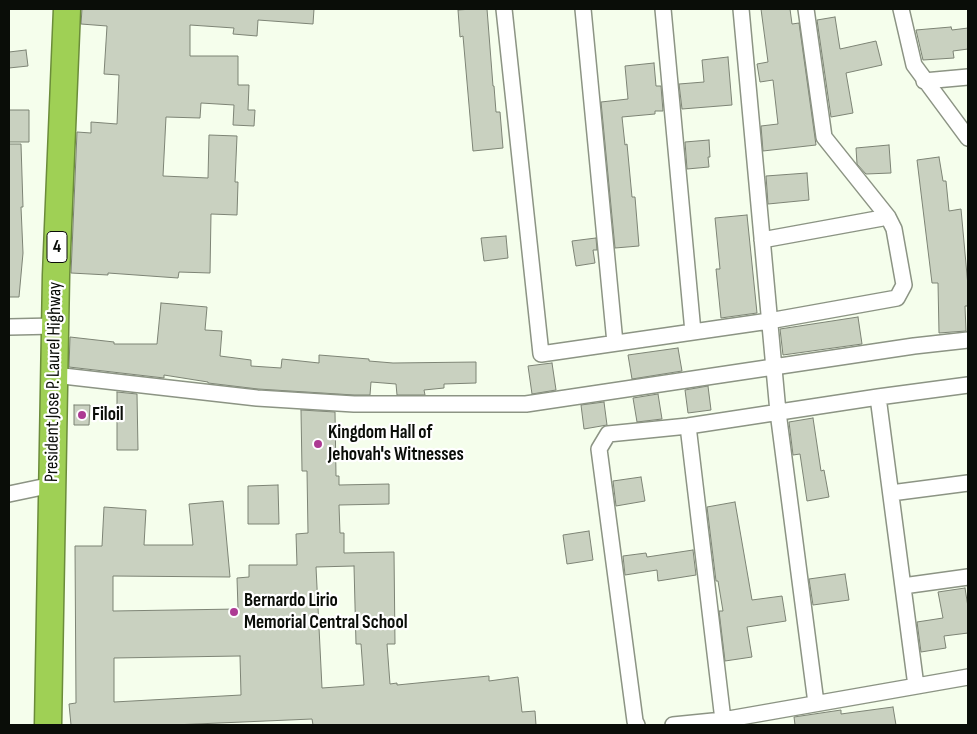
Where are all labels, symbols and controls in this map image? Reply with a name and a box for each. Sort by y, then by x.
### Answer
road number: 4 [47,232,67,262]
street label: President Jose P. Laurel Highway [41,282,67,482]
place label: Filoil [92,404,124,426]
marker: Filoil [76,409,88,421]
place label: Kingdom Hall of Jehovah's Witnesses [328,422,464,466]
marker: Kingdom Hall of Jehovah's Witnesses [312,438,324,450]
place label: Bernardo Lirio Memorial Central School [244,590,408,634]
marker: Bernardo Lirio Memorial Central School [228,606,240,618]

